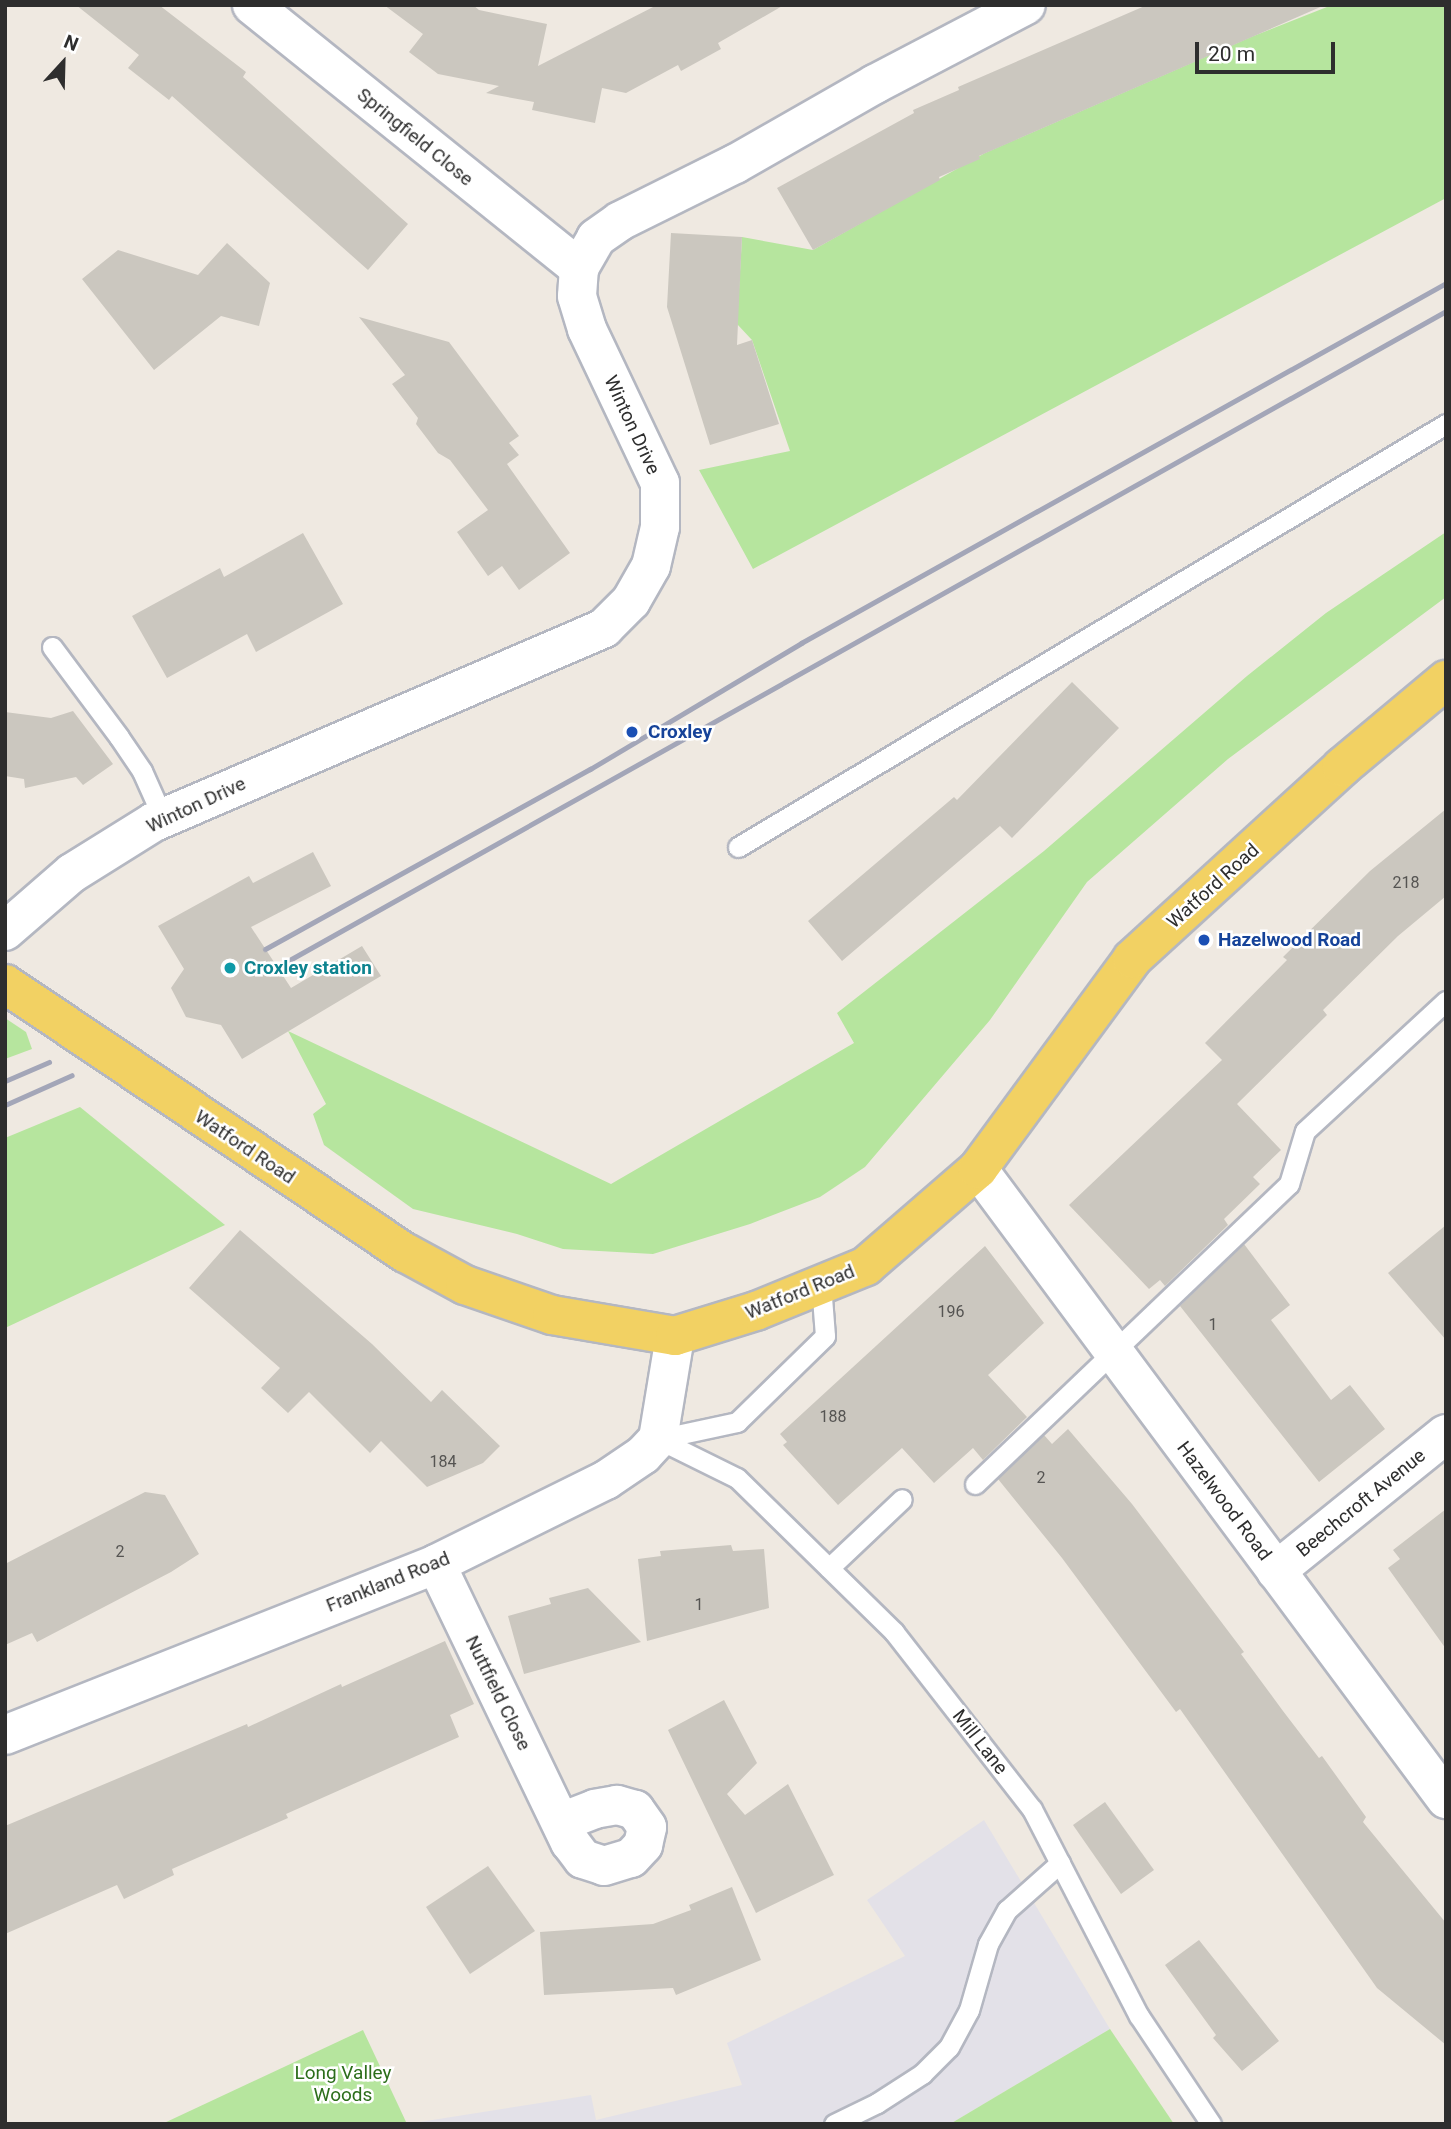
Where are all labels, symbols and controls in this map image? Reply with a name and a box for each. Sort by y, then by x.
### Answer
north arrow [28,28,98,98]
scale bar [1199,28,1339,72]
text: N [61,30,82,56]
text: 20 m [1208,42,1255,66]
street label: Springfield Close [352,83,478,191]
street label: Winton Drive [599,372,665,478]
place label: Croxley [648,721,712,743]
marker: Croxley [622,722,642,742]
street label: Winton Drive [143,772,249,838]
street label: Watford Road [1162,839,1264,933]
house number: 218 [1393,873,1419,893]
place label: Hazelwood Road [1218,929,1361,951]
marker: Hazelwood Road [1196,932,1212,948]
place label: Croxley station [244,957,372,979]
marker: Croxley station [222,960,238,976]
street label: Watford Road [191,1105,299,1189]
street label: Watford Road [742,1260,858,1324]
house number: 196 [938,1302,964,1322]
house number: 1 [1209,1315,1217,1335]
house number: 188 [820,1407,846,1427]
street label: Hazelwood Road [1172,1437,1276,1565]
street label: Beechcroft Avenue [1292,1444,1430,1562]
house number: 184 [430,1452,456,1472]
house number: 2 [1037,1468,1045,1488]
house number: 2 [116,1542,124,1562]
street label: Frankland Road [323,1547,453,1617]
house number: 1 [695,1595,703,1615]
street label: Nuttfield Close [460,1632,536,1754]
street label: Mill Lane [948,1705,1012,1779]
park label: Long Valley Woods [294,2062,392,2106]

